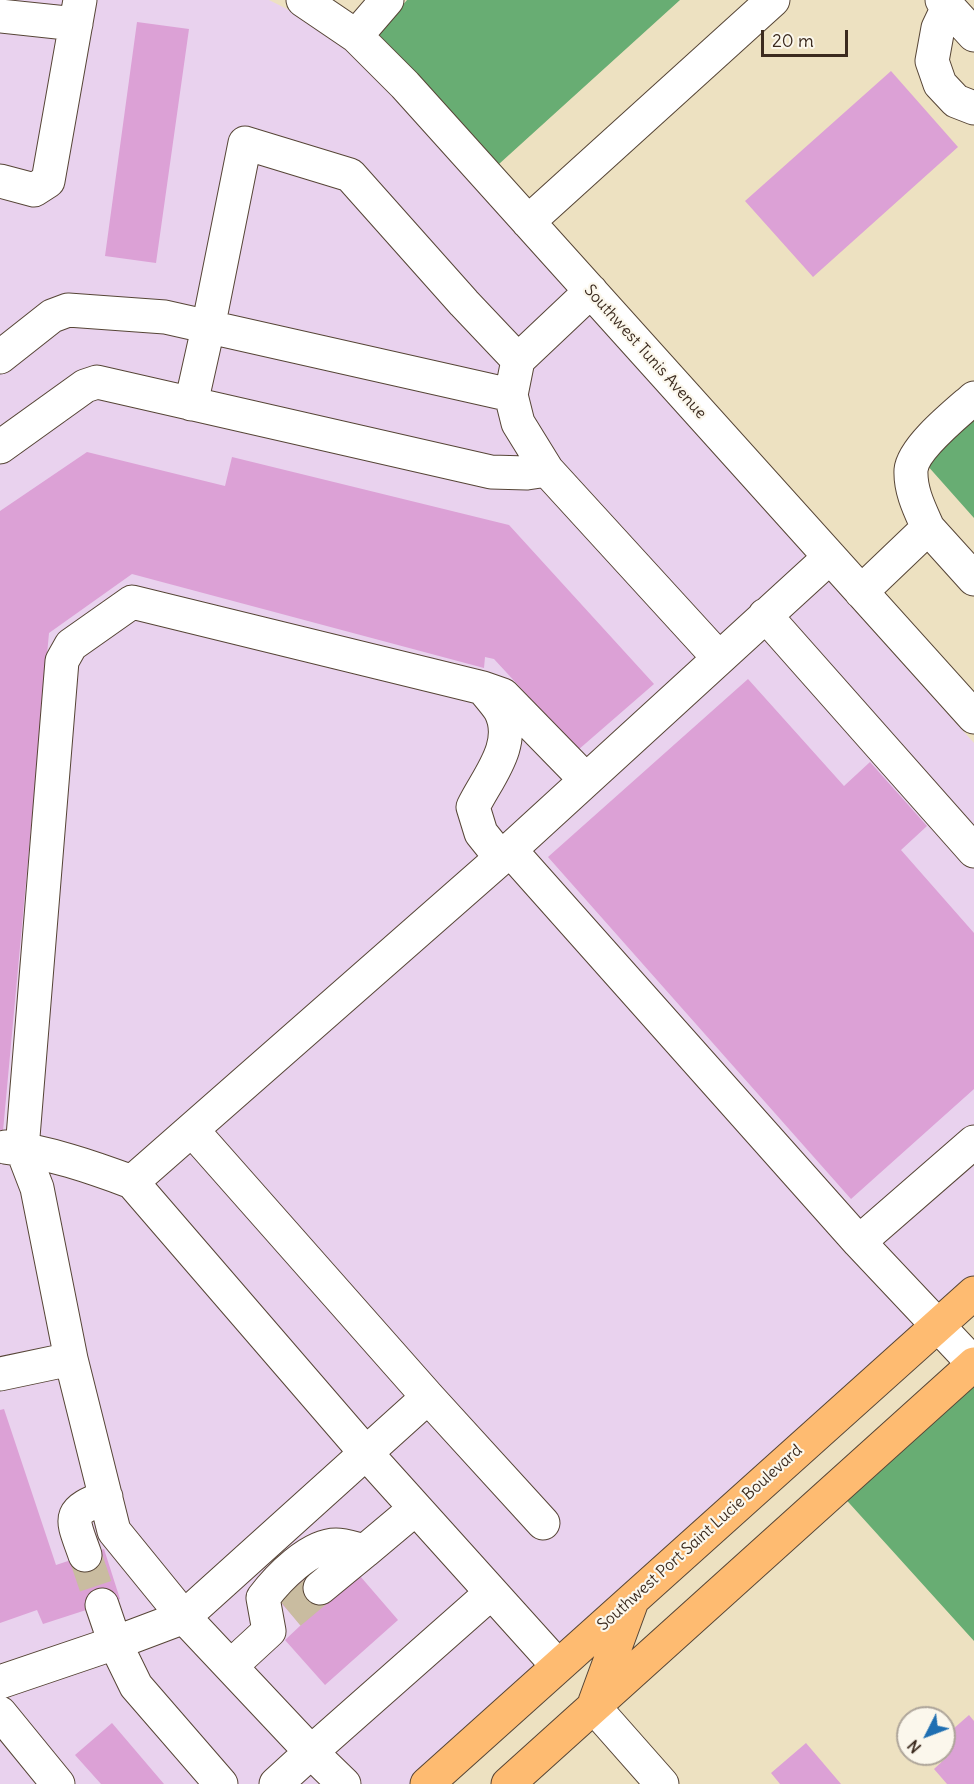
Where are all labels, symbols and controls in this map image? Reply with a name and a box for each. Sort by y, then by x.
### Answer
scale bar [764,18,851,56]
text: 20 m [772,29,814,52]
street label: Southwest Tunis Avenue [580,281,710,423]
street label: Southwest Port Saint Lucie Boulevard [594,1441,806,1635]
north arrow [896,1706,956,1766]
text: N [903,1736,925,1758]

